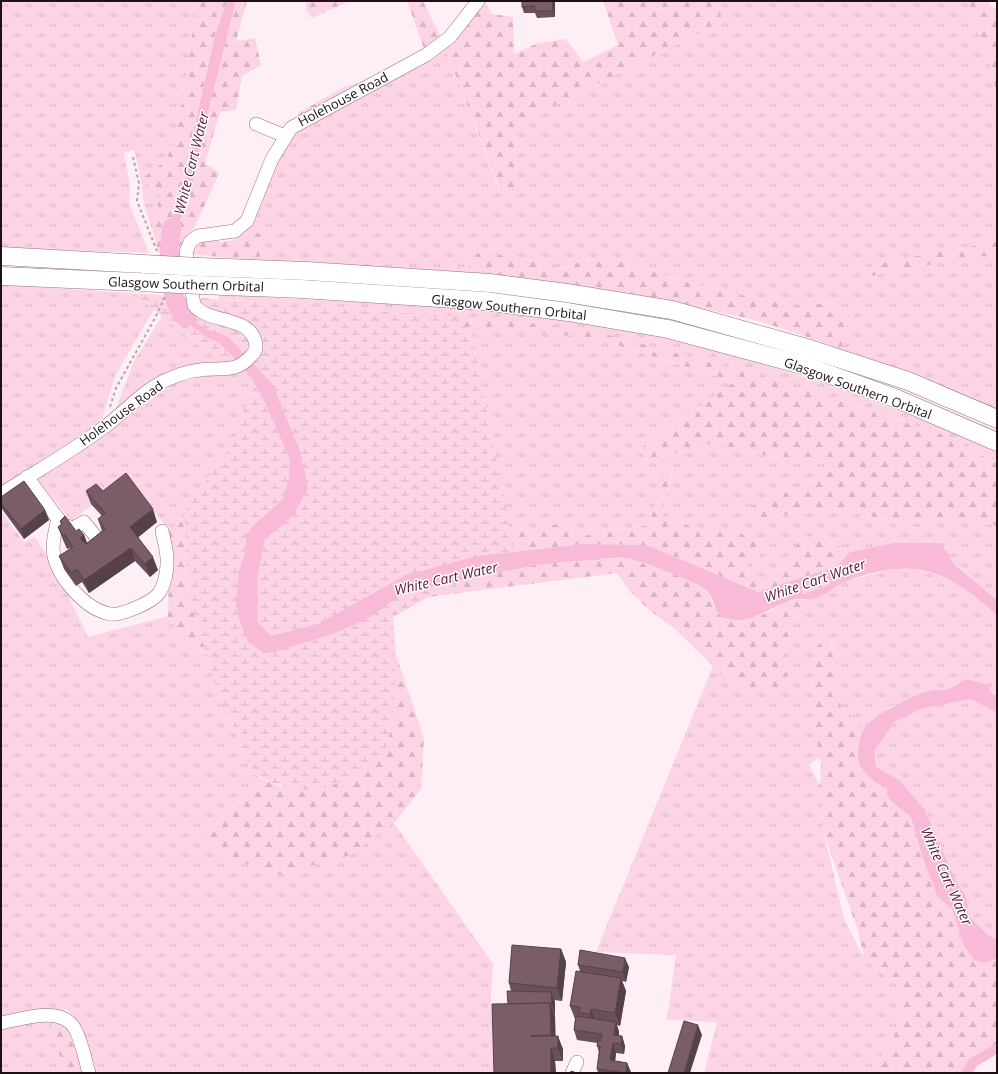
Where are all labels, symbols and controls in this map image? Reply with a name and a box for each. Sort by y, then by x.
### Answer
street label: Holehouse Road [295,68,391,130]
water label: White Cart Water [169,109,213,217]
street label: Glasgow Southern Orbital [108,272,264,296]
street label: Glasgow Southern Orbital [431,290,587,324]
street label: Glasgow Southern Orbital [782,353,934,423]
street label: Holehouse Road [75,376,167,450]
water label: White Cart Water [762,554,868,606]
water label: White Cart Water [392,557,500,599]
water label: White Cart Water [917,824,977,929]

